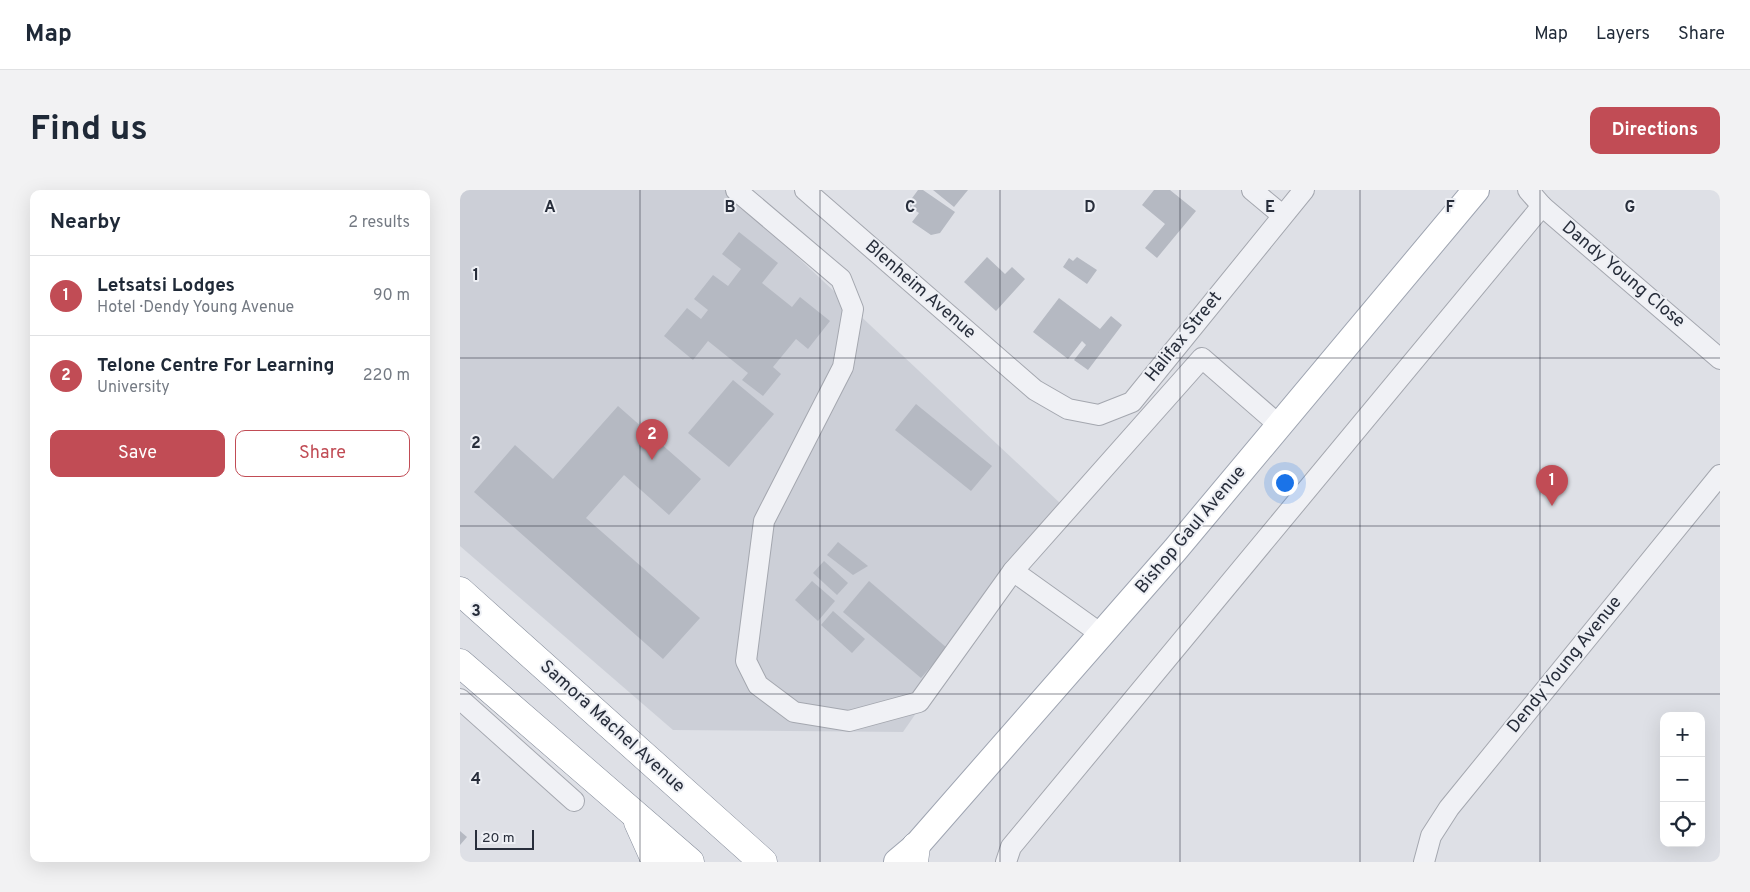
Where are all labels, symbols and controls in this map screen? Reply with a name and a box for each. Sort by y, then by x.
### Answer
text: Map [25,20,72,50]
text: Map [1534,23,1568,46]
text: Layers [1596,23,1650,46]
text: Share [1678,23,1725,46]
button: Directions [1590,107,1720,154]
text: Find us [30,108,148,152]
text: A [544,198,556,218]
text: B [724,198,736,218]
text: C [905,198,915,218]
text: D [1084,198,1096,218]
text: E [1265,198,1275,218]
text: F [1445,198,1455,218]
text: G [1625,198,1635,218]
text: Nearby [50,209,121,236]
text: 2 results [348,213,410,233]
street label: Dandy Young Close [1557,217,1689,333]
street label: Blenheim Avenue [860,235,980,345]
text: 1 [473,266,479,286]
text: Letsatsi Lodges [97,274,235,298]
text: 1 [63,286,69,306]
text: 90 m [373,286,410,306]
street label: Halifax Street [1141,287,1227,387]
text: Hotel · Dendy Young Avenue [97,298,294,318]
text: Telone Centre For Learning [97,354,335,378]
text: 2 [61,366,71,386]
text: 220 m [363,366,410,386]
text: University [97,378,170,398]
pin: 2 [636,419,668,460]
button: Save [50,430,225,477]
button: Share [235,430,410,477]
text: 2 [471,434,481,454]
street label: Bishop Gaul Avenue [1131,461,1251,599]
pin: 1 [1536,465,1568,506]
your location [1272,470,1298,496]
street label: Dendy Young Avenue [1503,592,1627,738]
text: 3 [471,602,481,622]
street label: Samora Machel Avenue [535,656,689,798]
map controls [1660,712,1705,847]
button: + [1660,712,1705,757]
button: − [1660,757,1705,802]
text: 4 [471,770,481,790]
button: locate [1660,802,1705,847]
scale bar [475,827,534,850]
text: 20 m [482,830,515,847]

